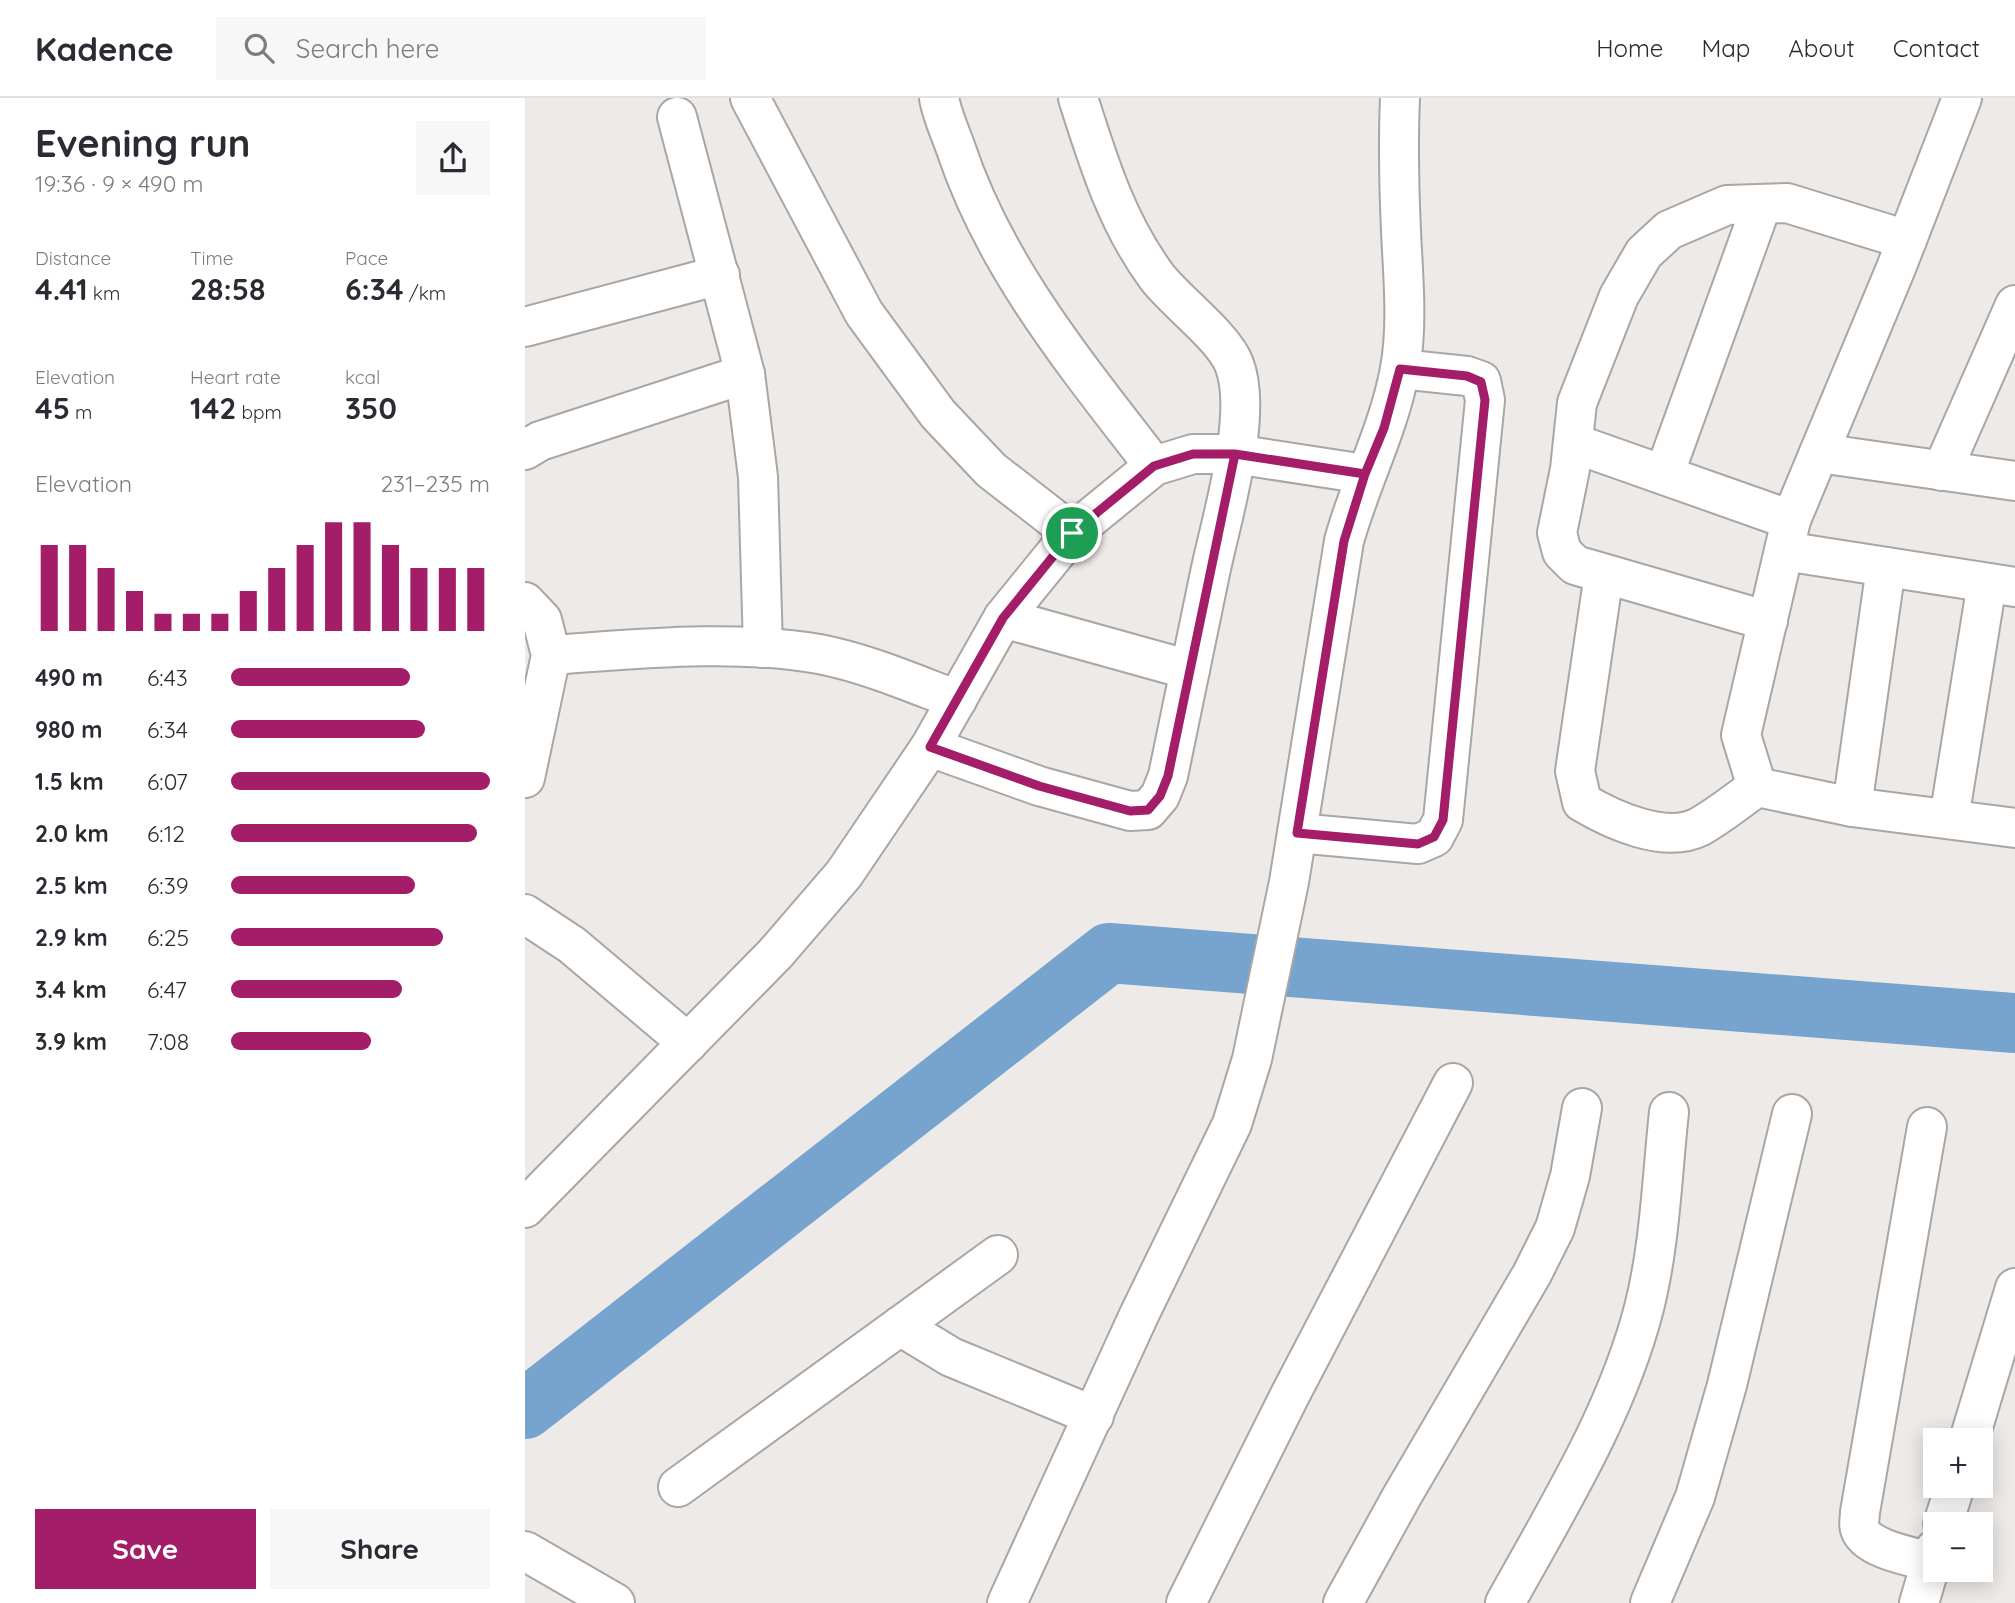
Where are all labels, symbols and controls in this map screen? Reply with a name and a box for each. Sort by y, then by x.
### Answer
search box [216,17,706,80]
text: Kadence [35,28,174,69]
icon: search [240,29,278,67]
text: Search here [296,32,439,65]
text: Home [1596,33,1663,63]
text: Map [1701,33,1750,63]
text: About [1788,33,1855,63]
text: Contact [1893,33,1980,63]
text: Evening run [35,119,250,167]
button: share [416,121,490,195]
text: 19:36 · 9 × 490 m [35,169,204,198]
text: Distance [35,246,111,270]
text: Time [190,246,234,270]
text: Pace [345,246,388,270]
text: 4.41 [35,270,88,308]
text: 28:58 [190,270,265,308]
text: 6:34 [345,270,404,308]
text: km [88,281,120,305]
text: /km [404,281,446,305]
text: Elevation [35,365,115,389]
text: Heart rate [190,365,281,389]
text: kcal [345,365,380,389]
text: 45 [35,389,70,427]
text: 142 [190,389,236,427]
text: 350 [345,389,397,427]
text: m [70,400,92,424]
text: bpm [236,400,282,424]
text: Elevation [35,469,132,498]
text: 231–235 m [380,469,490,498]
pin [1042,503,1102,563]
icon: arrive [1053,514,1091,552]
text: 490 m [35,663,103,692]
text: 6:43 [147,663,188,692]
text: 980 m [35,715,102,744]
text: 6:34 [147,715,188,744]
text: 1.5 km [35,767,104,796]
text: 6:07 [147,767,188,796]
text: 2.0 km [35,819,109,848]
text: 6:12 [147,819,185,848]
text: 2.5 km [35,871,108,900]
text: 6:39 [147,871,189,900]
text: 2.9 km [35,923,108,952]
text: 6:25 [147,923,189,952]
text: 3.4 km [35,975,107,1004]
text: 6:47 [147,975,187,1004]
text: 3.9 km [35,1027,107,1056]
text: 7:08 [147,1027,189,1056]
map controls [1923,1428,1993,1582]
button: + [1923,1428,1993,1498]
button: Save [35,1509,256,1589]
button: Share [270,1509,490,1589]
button: − [1923,1512,1993,1582]

